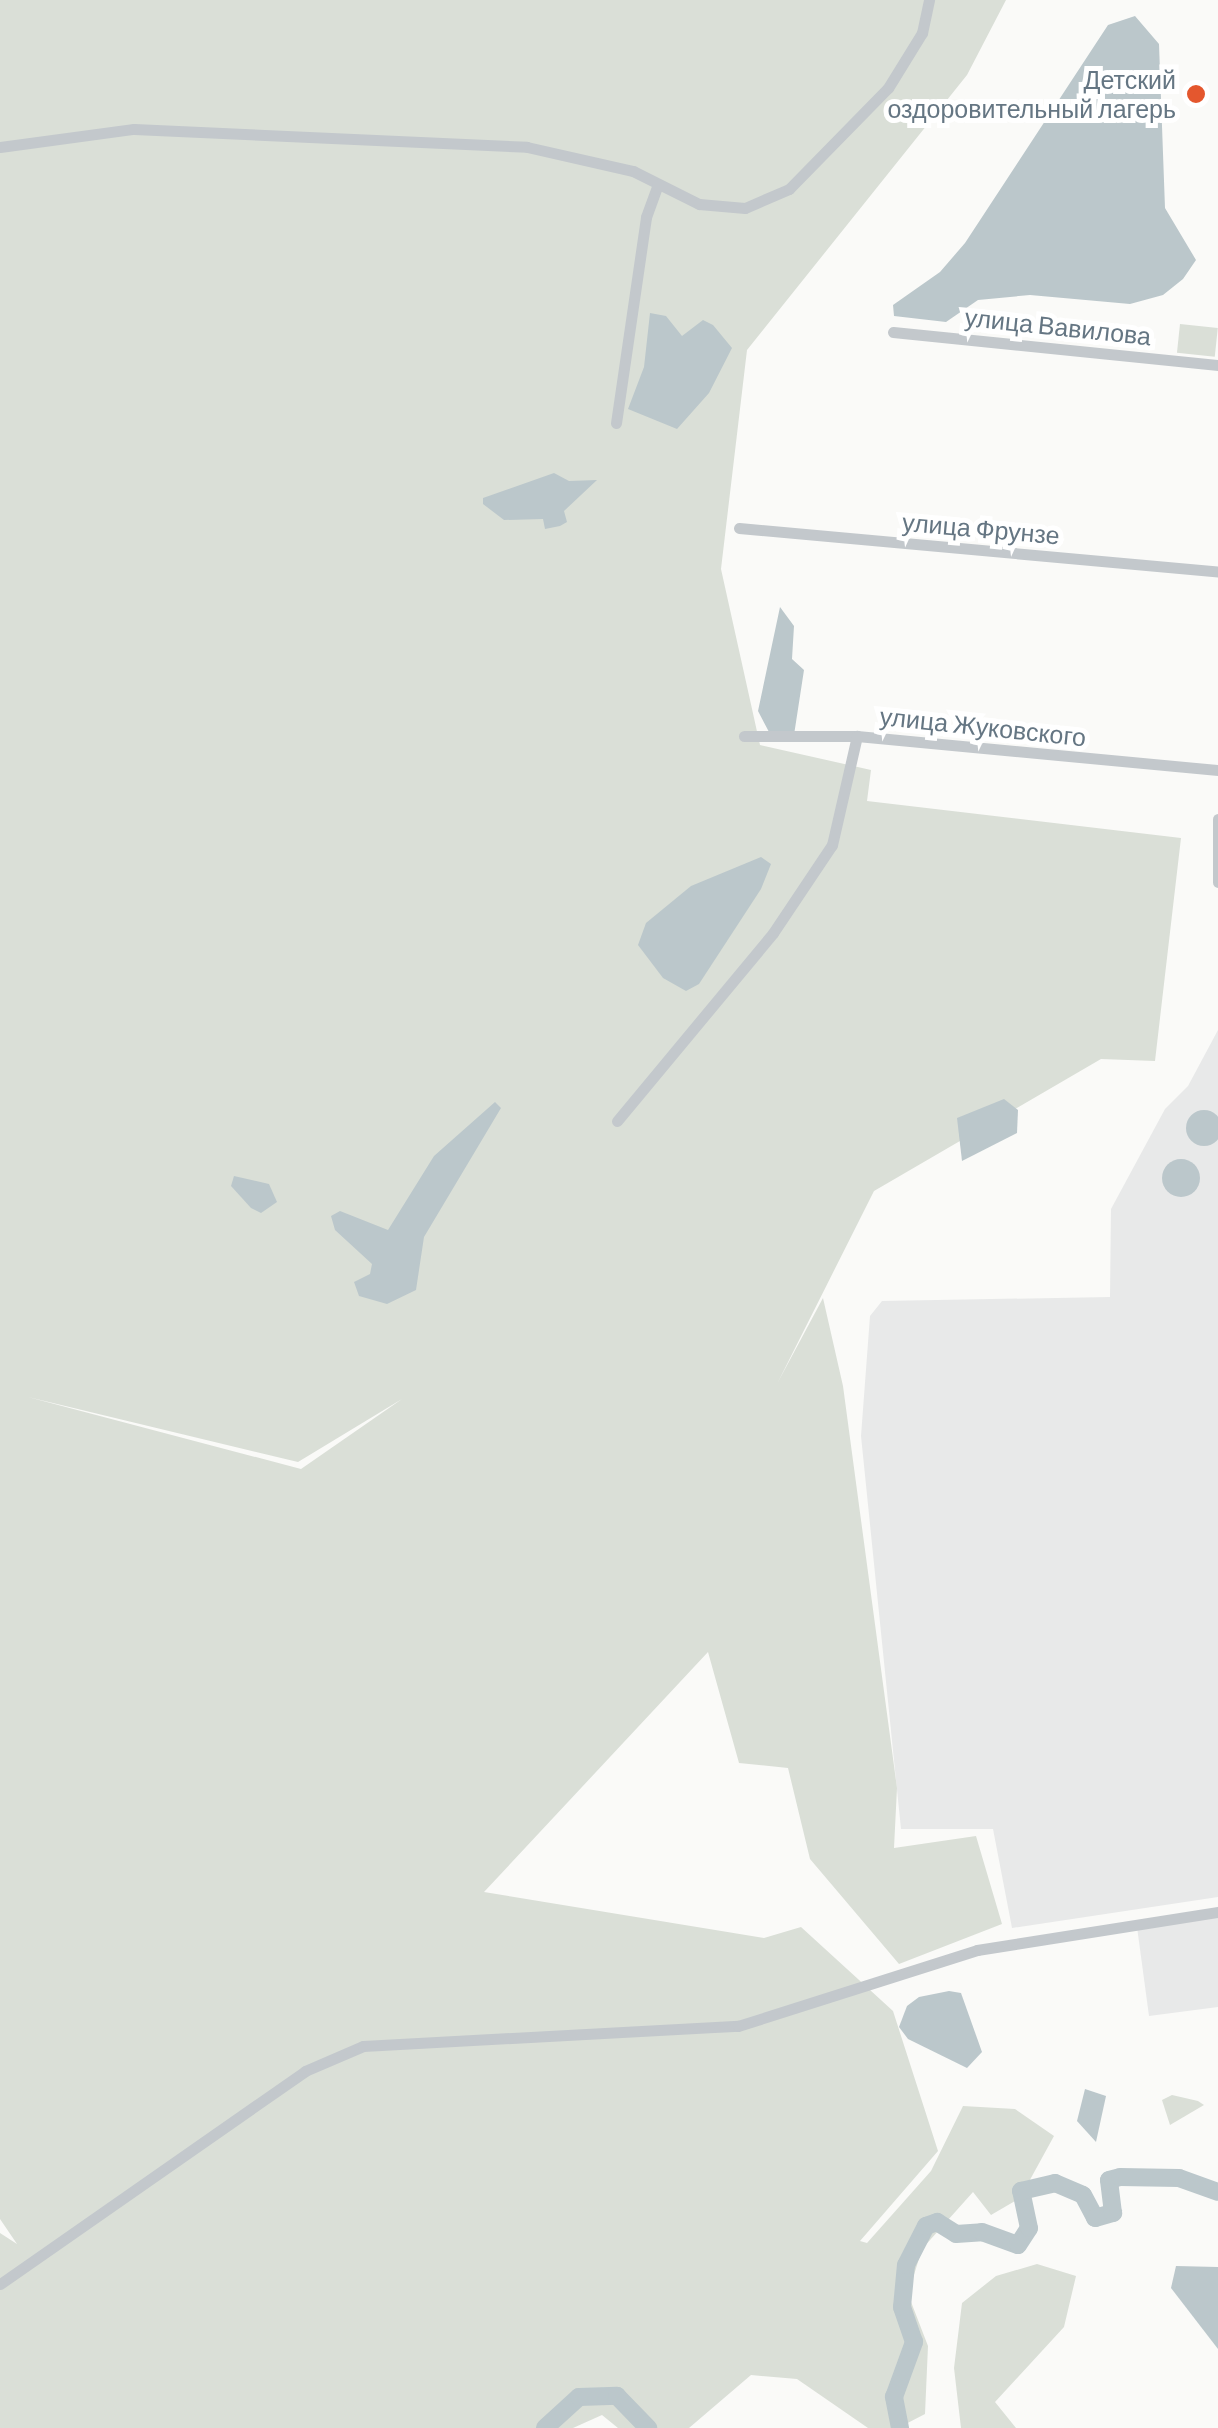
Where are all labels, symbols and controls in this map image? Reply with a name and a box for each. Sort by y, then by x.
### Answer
place label: Детский оздоровительный лагерь [887,65,1176,124]
marker: Детский оздоровительный лагерь [1185,83,1207,105]
street label: улица Вавилова [963,301,1153,351]
street label: улица Фрунзе [901,506,1061,550]
street label: улица Жуковского [878,700,1088,752]

